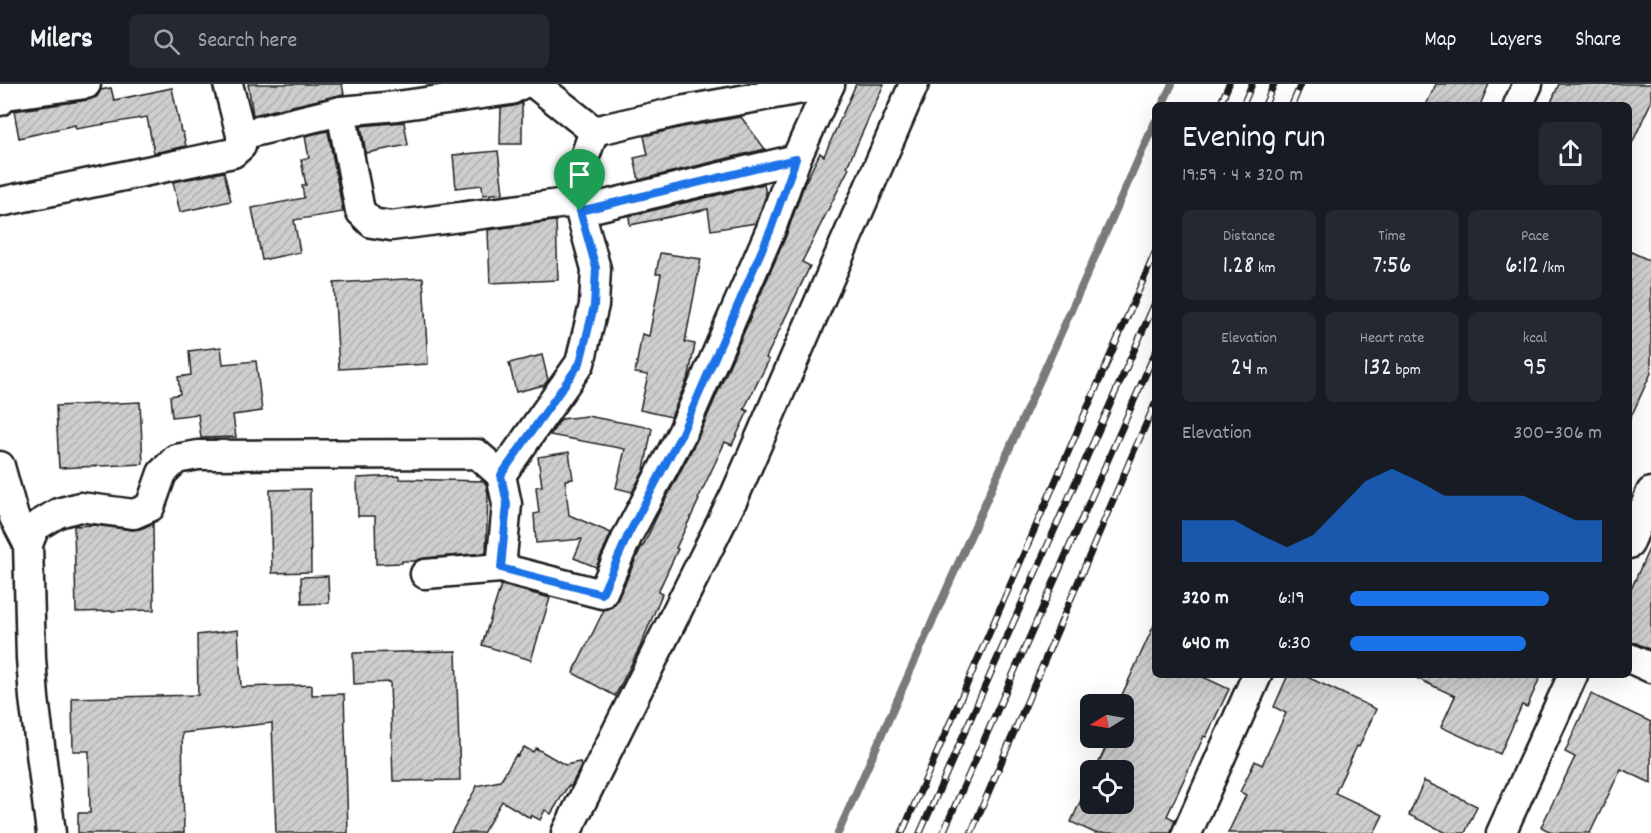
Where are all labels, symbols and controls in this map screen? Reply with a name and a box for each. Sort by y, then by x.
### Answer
search box [129,14,549,68]
text: Milers [30,21,93,61]
icon: search [150,25,183,58]
text: Search here [198,26,297,57]
text: Map [1425,26,1456,56]
text: Layers [1489,26,1542,56]
text: Share [1575,26,1621,56]
text: Evening run [1182,116,1326,163]
button: share [1539,122,1602,185]
pin [554,149,605,211]
icon: arrive [563,158,596,191]
text: 19:59 · 4 × 320 m [1182,162,1303,190]
text: Distance [1223,225,1275,248]
text: Time [1378,225,1406,248]
text: Pace [1521,225,1549,248]
text: 1.28 [1222,248,1254,285]
text: 7:56 [1372,248,1412,285]
text: 6:12 [1505,248,1539,285]
text: km [1254,257,1276,280]
text: /km [1539,257,1565,280]
text: Elevation [1221,327,1277,350]
text: Heart rate [1360,327,1424,350]
text: kcal [1523,327,1547,350]
text: 24 [1231,350,1253,387]
text: 132 [1363,350,1392,387]
text: 95 [1523,350,1547,387]
text: m [1253,359,1267,382]
text: bpm [1392,359,1421,382]
text: Elevation [1182,420,1252,448]
text: 300–306 m [1514,420,1602,448]
text: 320 m [1182,585,1229,613]
text: 6:19 [1278,585,1305,613]
text: 640 m [1182,630,1229,658]
text: 6:30 [1278,630,1311,658]
north arrow [1080,694,1134,748]
map controls [1080,694,1134,814]
button: locate [1080,760,1134,814]

